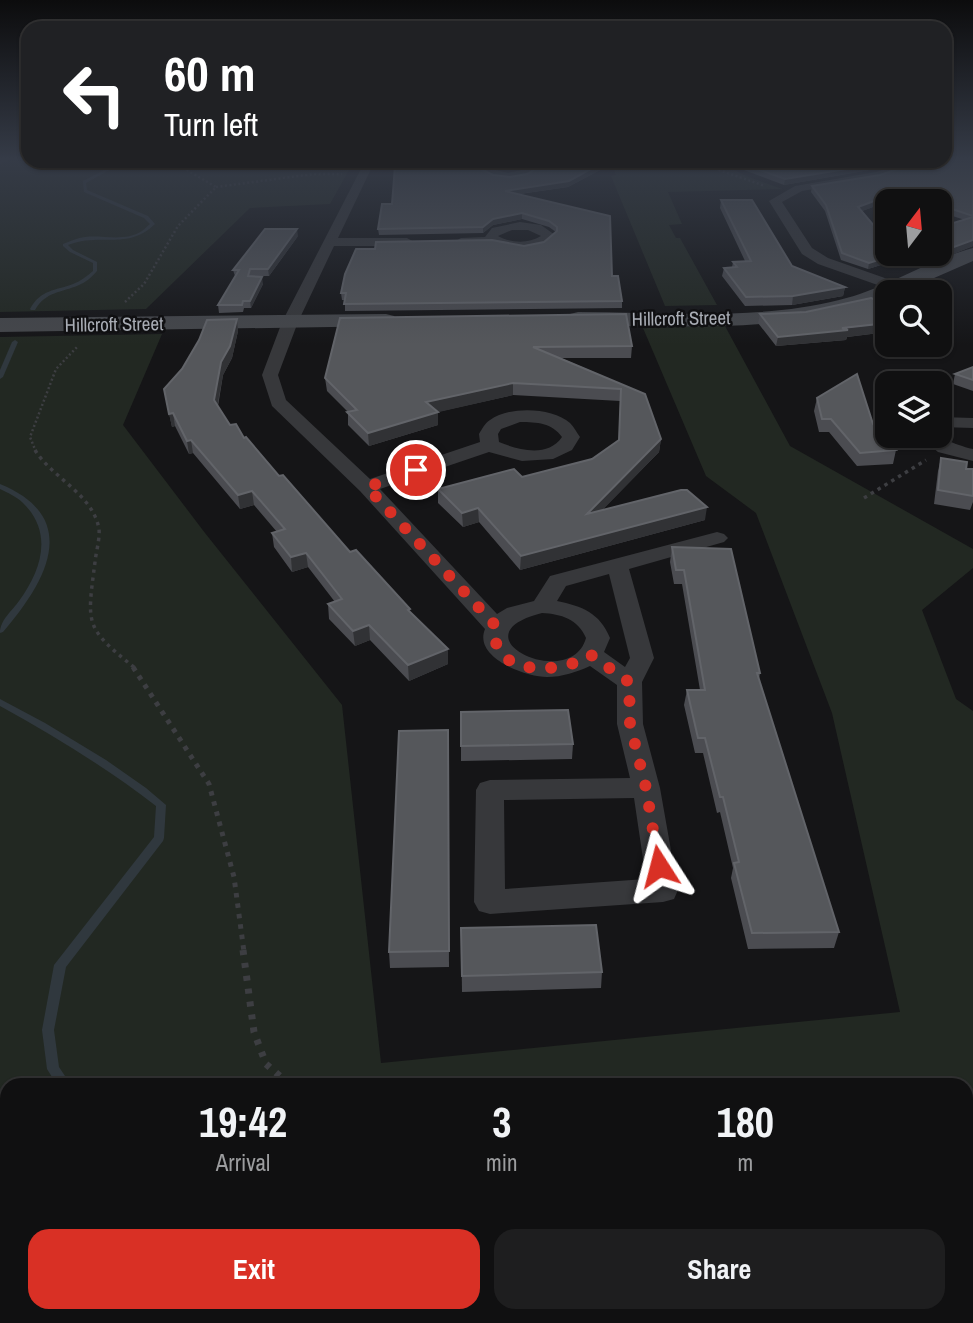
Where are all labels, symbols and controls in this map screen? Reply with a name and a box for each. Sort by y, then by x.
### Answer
text: 60 m [164,40,256,106]
icon: left [49,49,140,140]
text: Turn left [164,103,258,146]
north arrow [875,189,952,266]
map controls [875,189,952,448]
button: search [875,280,952,357]
street label: Hillcroft Street [631,304,731,332]
street label: Hillcroft Street [64,310,164,338]
button: layers [875,371,952,448]
pin [386,440,446,500]
icon: arrive [397,451,435,489]
position arrow [622,829,696,903]
text: 19:42 [199,1094,287,1150]
text: 3 [492,1094,511,1150]
text: 180 [717,1094,774,1150]
text: Arrival [216,1147,270,1178]
text: min [486,1147,518,1178]
text: m [737,1147,753,1178]
button: Exit [28,1229,480,1309]
button: Share [494,1229,945,1309]

